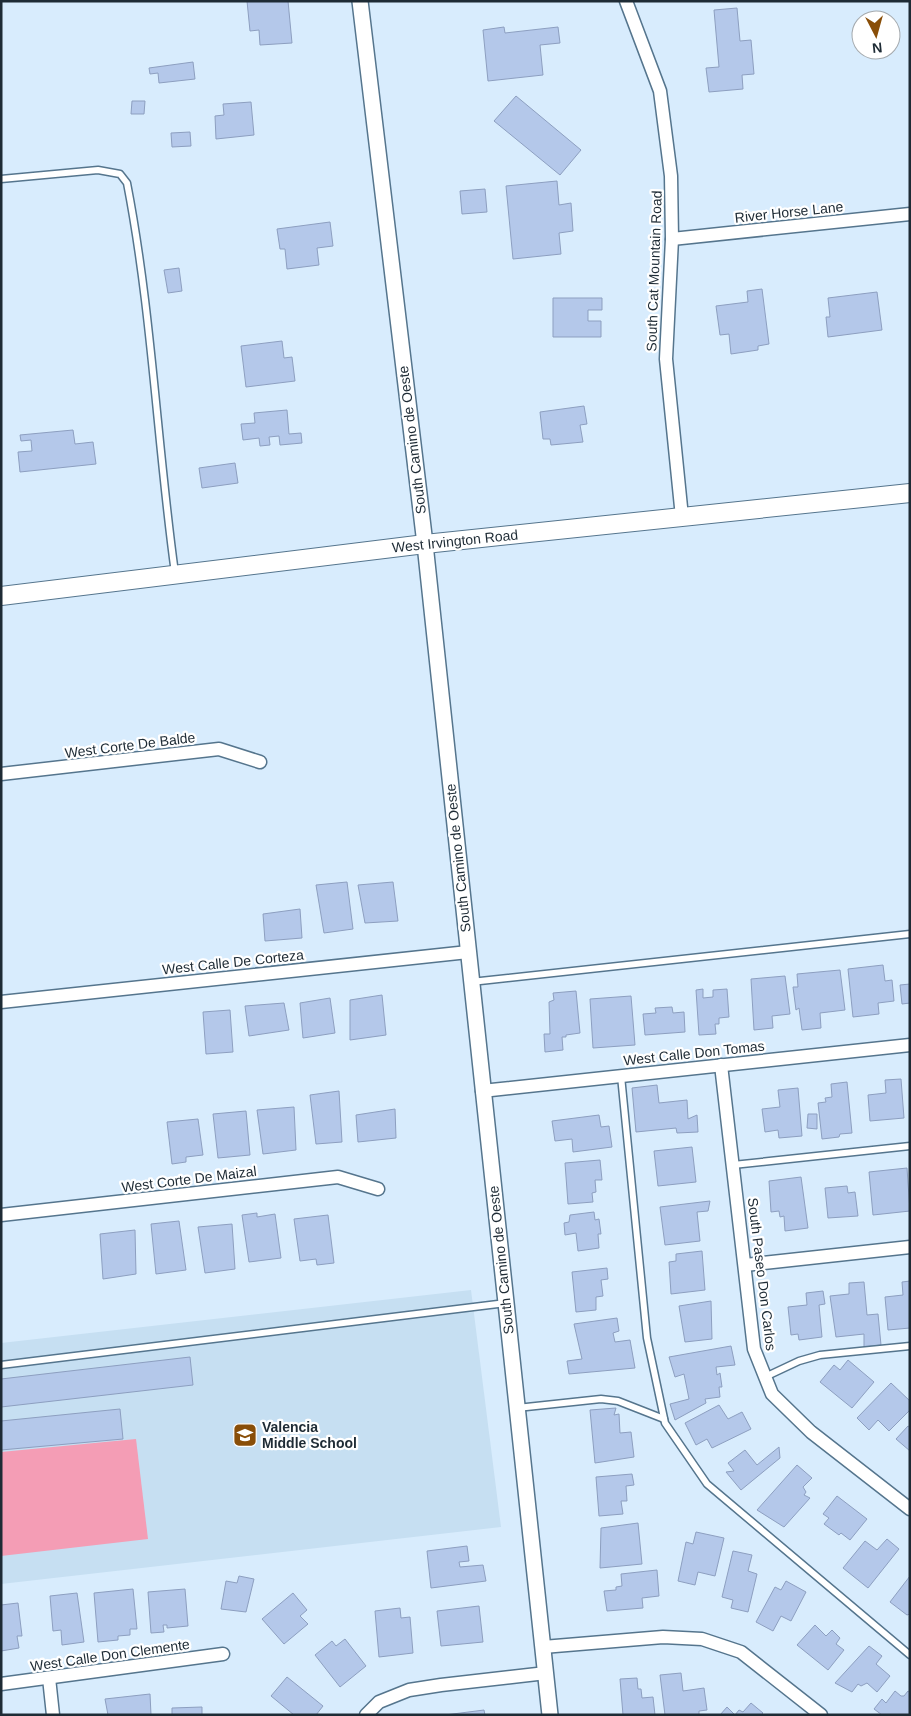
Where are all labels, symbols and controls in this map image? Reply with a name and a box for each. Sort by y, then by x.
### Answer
north arrow [851,10,901,60]
text: N [871,39,883,56]
street label: South Cat Mountain Road [643,190,665,352]
street label: River Horse Lane [734,198,844,226]
street label: South Camino de Oeste [395,365,429,515]
street label: West Irvington Road [391,526,519,556]
street label: West Corte De Balde [64,729,196,761]
street label: South Camino de Oeste [442,783,474,933]
street label: West Calle De Corteza [161,947,305,977]
street label: West Calle Don Tomas [623,1038,765,1068]
street label: West Corte De Maizal [121,1163,257,1195]
street label: South Camino de Oeste [485,1185,517,1335]
street label: South Paseo Don Carlos [745,1197,779,1351]
place label: Valencia Middle School [262,1419,357,1451]
school or university icon: Valencia Middle School [232,1422,258,1448]
street label: West Calle Don Clemente [29,1636,191,1674]

